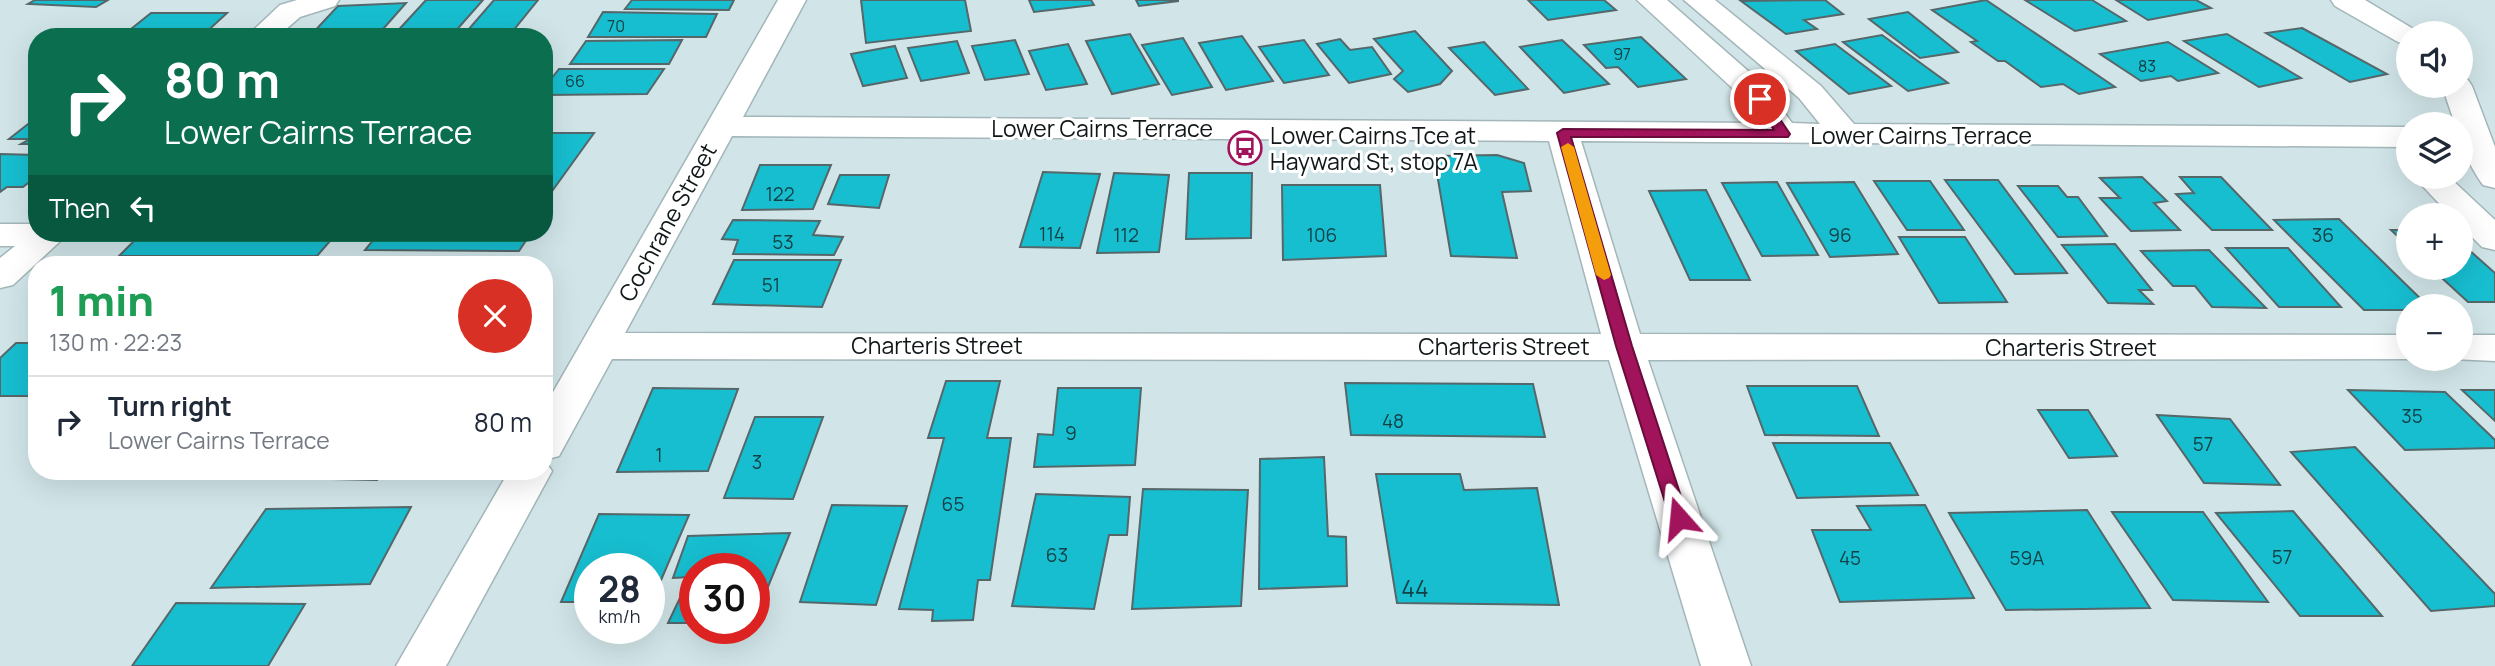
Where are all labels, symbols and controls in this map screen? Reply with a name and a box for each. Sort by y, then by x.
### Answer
house number: 70 [607,15,625,37]
map controls [2396,21,2473,371]
button: sound [2396,21,2473,98]
house number: 97 [1613,43,1631,65]
text: 80 m [164,46,280,113]
house number: 83 [2138,55,2156,77]
icon: right [49,56,140,147]
pin [1730,69,1790,129]
house number: 66 [565,70,585,92]
icon: arrive [1741,80,1779,118]
text: Lower Cairns Terrace [164,110,472,154]
street label: Lower Cairns Terrace [991,112,1213,144]
button: layers [2396,112,2473,189]
place label: Lower Cairns Tce at Hayward St, stop 7A [1270,119,1478,177]
street label: Lower Cairns Terrace [1810,119,2032,151]
bus stop icon: Lower Cairns Tce at Hayward St, stop 7A [1226,129,1264,167]
street label: Cochrane Street [610,137,724,307]
house number: 122 [765,181,795,207]
icon: left [124,189,162,227]
text: Then [49,190,110,226]
button: + [2396,203,2473,280]
house number: 114 [1039,221,1065,247]
house number: 112 [1113,222,1139,248]
house number: 106 [1307,222,1337,248]
house number: 96 [1828,222,1852,248]
house number: 36 [2312,222,2334,248]
house number: 53 [772,229,794,255]
text: 1 min [49,271,154,329]
house number: 51 [762,272,780,298]
button: close [458,279,532,353]
button: − [2396,294,2473,371]
text: 130 m · 22:23 [49,326,182,358]
street label: Charteris Street [851,329,1023,361]
street label: Charteris Street [1418,330,1590,362]
street label: Charteris Street [1985,331,2157,363]
text: Turn right [108,388,232,424]
icon: right [49,403,87,441]
house number: 35 [2401,403,2423,429]
text: 80 m [474,404,532,440]
house number: 48 [1382,408,1404,434]
house number: 9 [1065,420,1077,446]
text: Lower Cairns Terrace [108,424,330,456]
house number: 57 [2193,431,2213,457]
house number: 1 [655,442,663,468]
house number: 3 [752,449,762,475]
position arrow [1642,481,1716,555]
house number: 65 [942,491,964,517]
house number: 63 [1046,542,1068,568]
house number: 57 [2272,544,2292,570]
house number: 45 [1839,545,1861,571]
house number: 59A [2010,545,2044,571]
speed limit sign: 30 [679,553,770,644]
text: 28 [598,565,641,613]
house number: 44 [1401,572,1429,604]
text: km/h [599,604,640,628]

